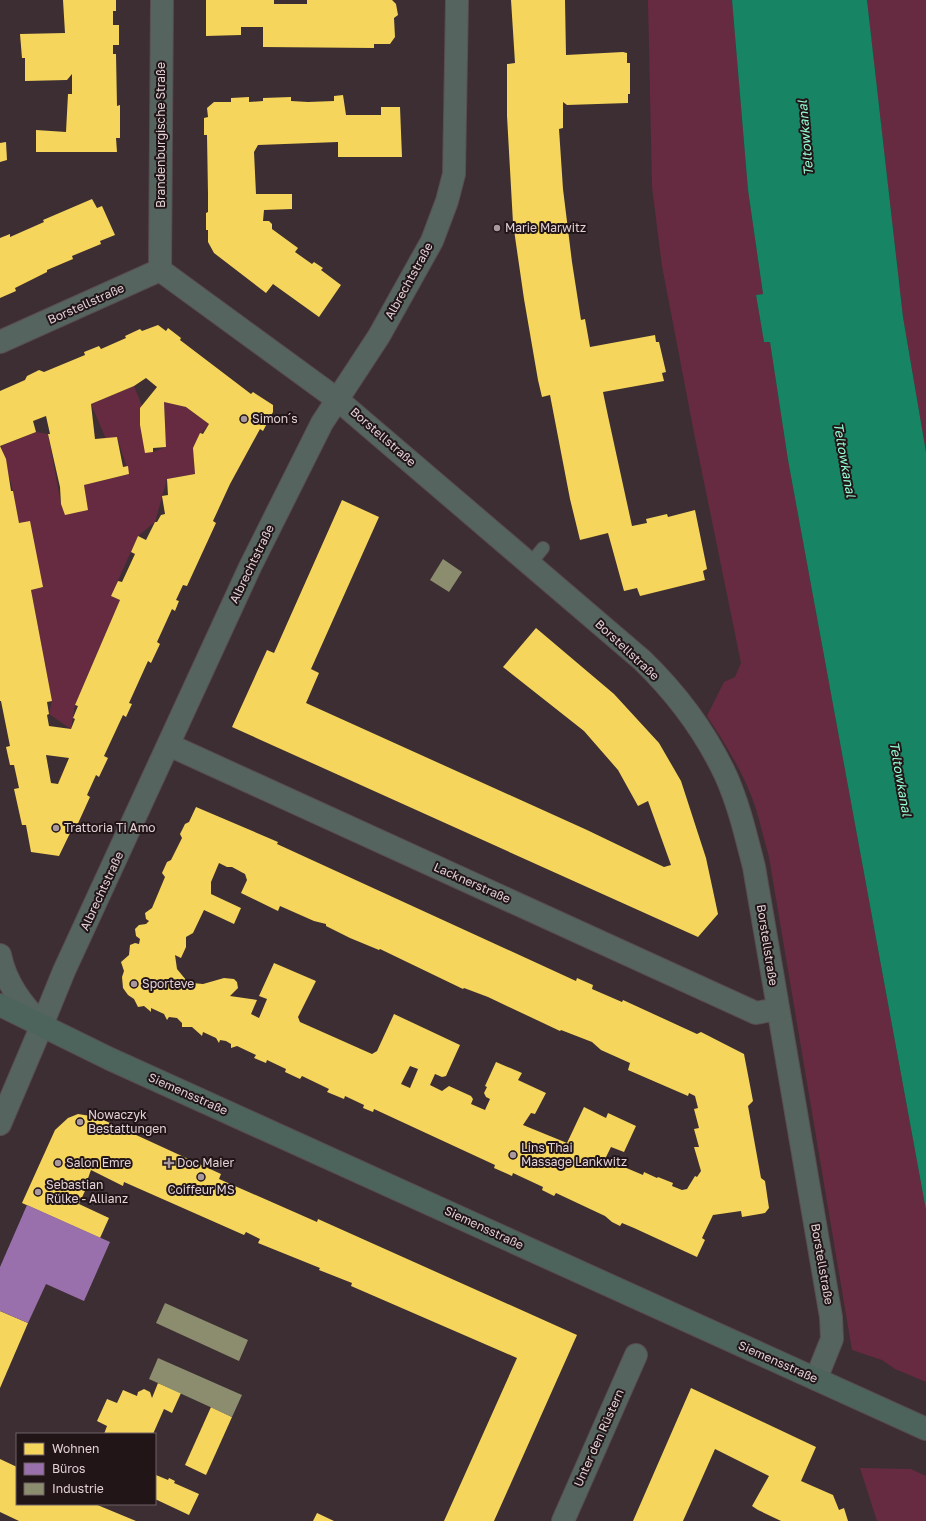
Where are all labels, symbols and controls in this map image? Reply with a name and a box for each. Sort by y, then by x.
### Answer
street label: Brandenburgische Straße [153,62,168,208]
water label: Teltowkanal [794,99,816,176]
place label: Marie Marwitz [505,220,586,235]
marker: Marie Marwitz [492,223,502,233]
street label: Albrechtstraße [381,240,436,322]
street label: Borstellstraße [45,280,126,327]
street label: Borstellstraße [347,404,419,469]
place label: Simon´s [252,411,298,426]
marker: Simon´s [239,414,249,424]
water label: Teltowkanal [831,421,860,500]
street label: Albrechtstraße [226,522,277,606]
street label: Borstellstraße [592,616,663,683]
water label: Teltowkanal [887,740,916,819]
place label: Trattoria Ti Amo [64,820,155,835]
marker: Trattoria Ti Amo [51,823,61,833]
street label: Albrechtstraße [77,849,126,933]
street label: Lacknerstraße [431,859,513,906]
street label: Borstellstraße [754,903,781,987]
place label: Sporteve [142,976,194,991]
marker: Sporteve [129,979,139,989]
street label: Siemensstraße [146,1069,230,1118]
place label: Nowaczyk Bestattungen [88,1107,167,1136]
marker: Nowaczyk Bestattungen [75,1117,85,1127]
place label: Lins Thai Massage Lankwitz [521,1140,627,1169]
marker: Lins Thai Massage Lankwitz [508,1150,518,1160]
place label: Salon Emre [66,1155,131,1170]
place label: Doc Maier [177,1155,234,1170]
marker: Salon Emre [53,1158,63,1168]
marker: Doc Maier [164,1158,174,1168]
marker: Coiffeur MS [196,1172,206,1182]
place label: Sebastian Rülke - Allianz [46,1177,128,1206]
place label: Coiffeur MS [167,1182,235,1197]
marker: Sebastian Rülke - Allianz [33,1187,43,1197]
street label: Siemensstraße [442,1203,526,1252]
street label: Borstellstraße [808,1222,837,1306]
street label: Siemensstraße [736,1337,820,1386]
street label: Unter den Rüstern [570,1387,627,1489]
legend [16,1433,156,1505]
text: Wohnen [52,1441,99,1456]
text: Büros [52,1461,85,1476]
text: Industrie [52,1481,104,1496]

